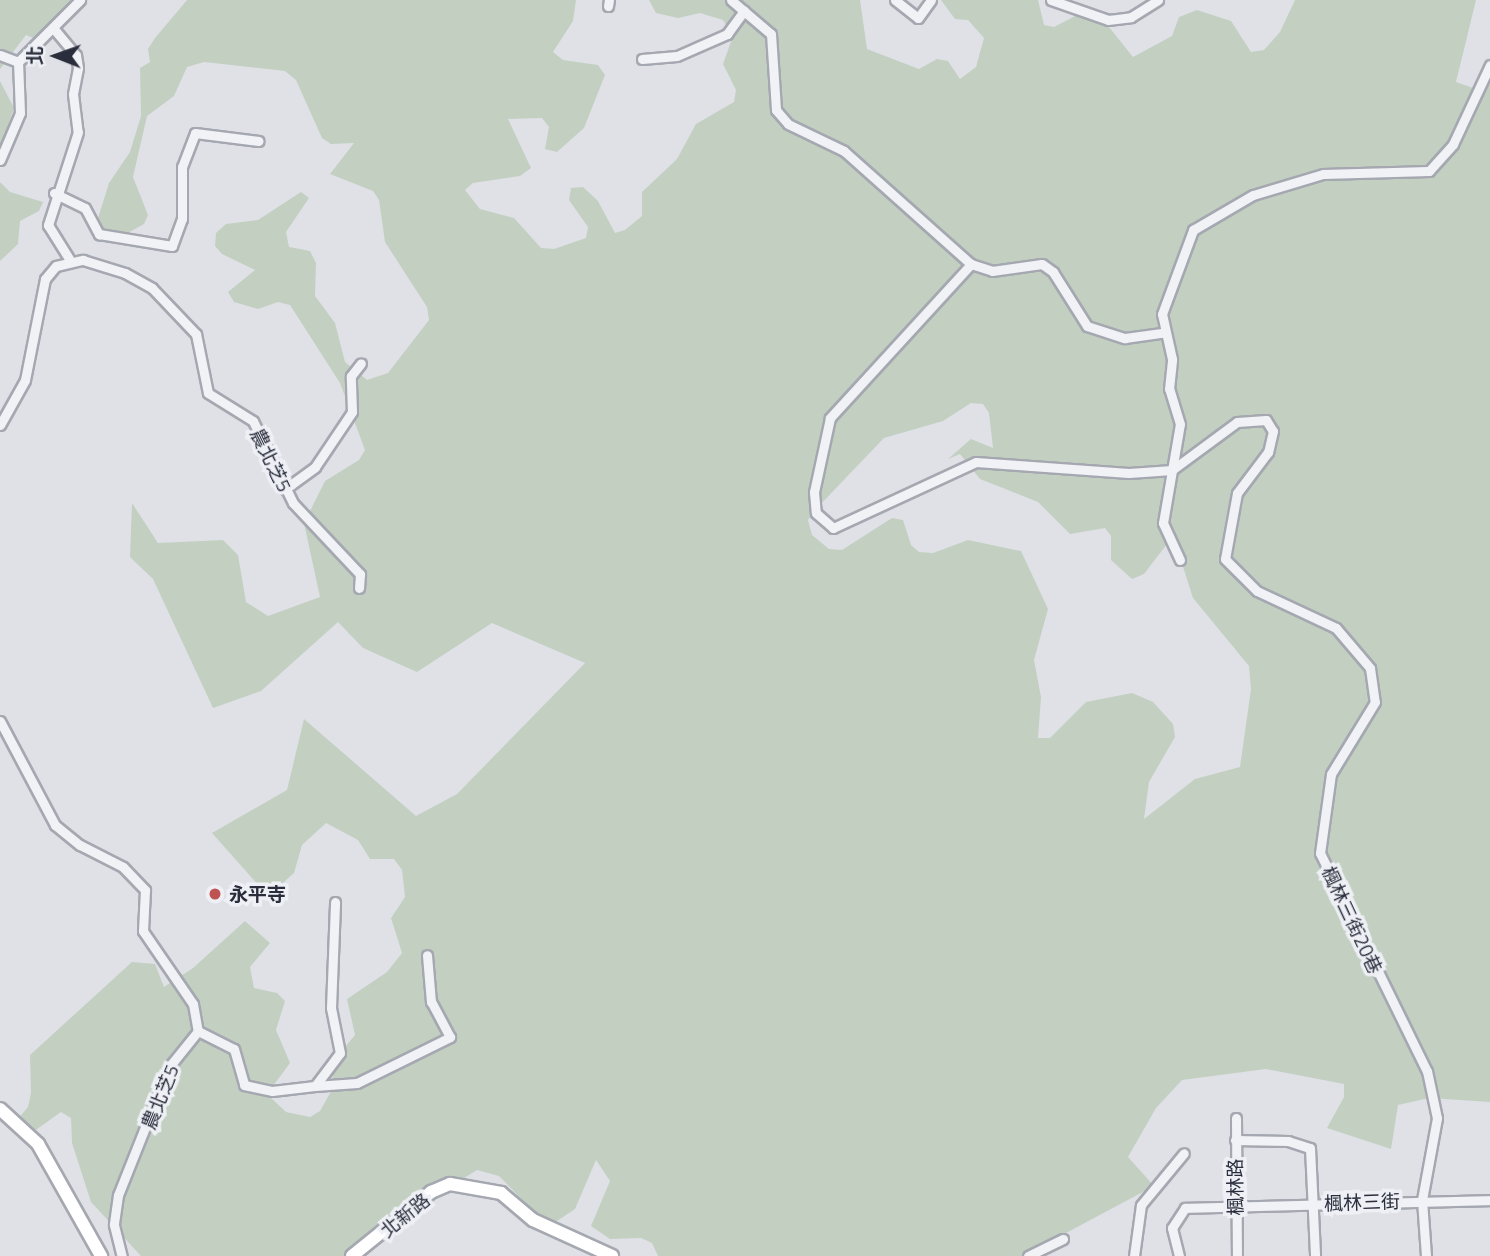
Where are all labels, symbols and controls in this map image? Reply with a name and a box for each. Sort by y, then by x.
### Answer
north arrow [21,21,91,91]
text: 北 [20,46,49,65]
street label: 農北芝5 [246,425,296,495]
street label: 楓林三街20巷 [1317,862,1387,978]
place label: 永平寺 [229,883,286,905]
marker: 永平寺 [207,886,223,902]
street label: 農北芝5 [137,1061,183,1133]
street label: 楓林路 [1223,1158,1247,1216]
street label: 北新路 [376,1188,434,1242]
street label: 楓林三街 [1324,1189,1400,1215]

